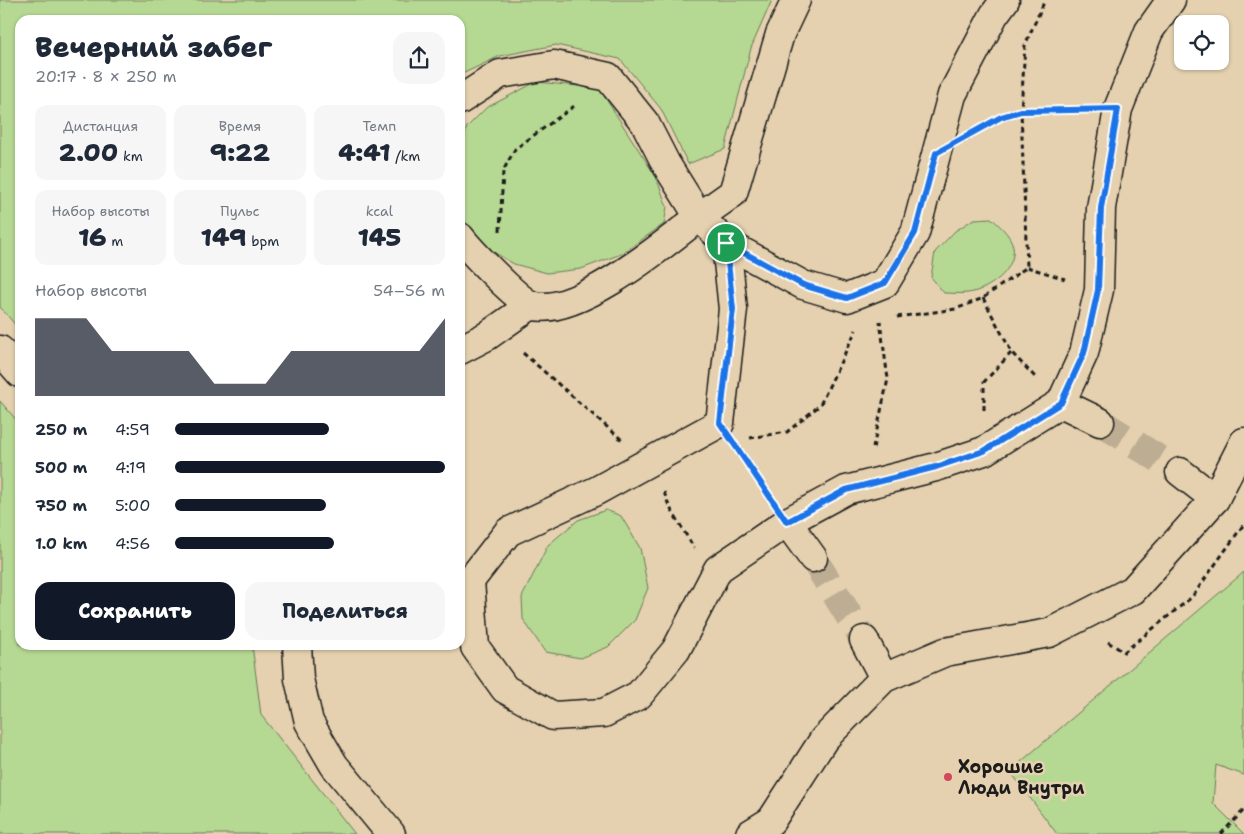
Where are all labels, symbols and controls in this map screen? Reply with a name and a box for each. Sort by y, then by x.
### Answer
map controls [1174,15,1229,70]
button: locate [1174,15,1229,70]
text: Вечерний забег [35,28,272,66]
button: share [393,32,445,84]
text: 20:17 · 8 × 250 m [35,66,177,87]
text: Дистанция [63,117,138,135]
text: Время [219,117,261,135]
text: Темп [362,117,396,135]
text: 2.00 [59,135,118,169]
text: 9:22 [210,135,270,169]
text: 4:41 [338,135,391,169]
text: km [118,147,143,165]
text: /km [391,147,420,165]
text: Набор высоты [52,202,150,220]
text: Пульс [220,202,260,220]
text: kcal [366,202,393,220]
text: 16 [78,220,107,254]
text: 149 [201,220,246,254]
text: 145 [357,220,401,254]
pin [705,222,747,264]
icon: arrive [712,229,740,257]
text: m [107,232,123,250]
text: bpm [246,232,279,250]
text: Набор высоты [35,280,147,301]
text: 54–56 m [373,280,445,301]
text: 250 m [35,419,87,440]
text: 4:59 [115,419,150,440]
text: 500 m [35,457,87,478]
text: 4:19 [115,457,146,478]
text: 750 m [35,495,87,516]
text: 5:00 [115,495,150,516]
text: 1.0 km [35,533,87,554]
text: 4:56 [115,533,150,554]
button: Сохранить [35,582,235,640]
button: Поделиться [245,582,445,640]
place label: Хорошие Люди Внутри [958,755,1085,800]
marker: Хорошие Люди Внутри [942,771,954,783]

